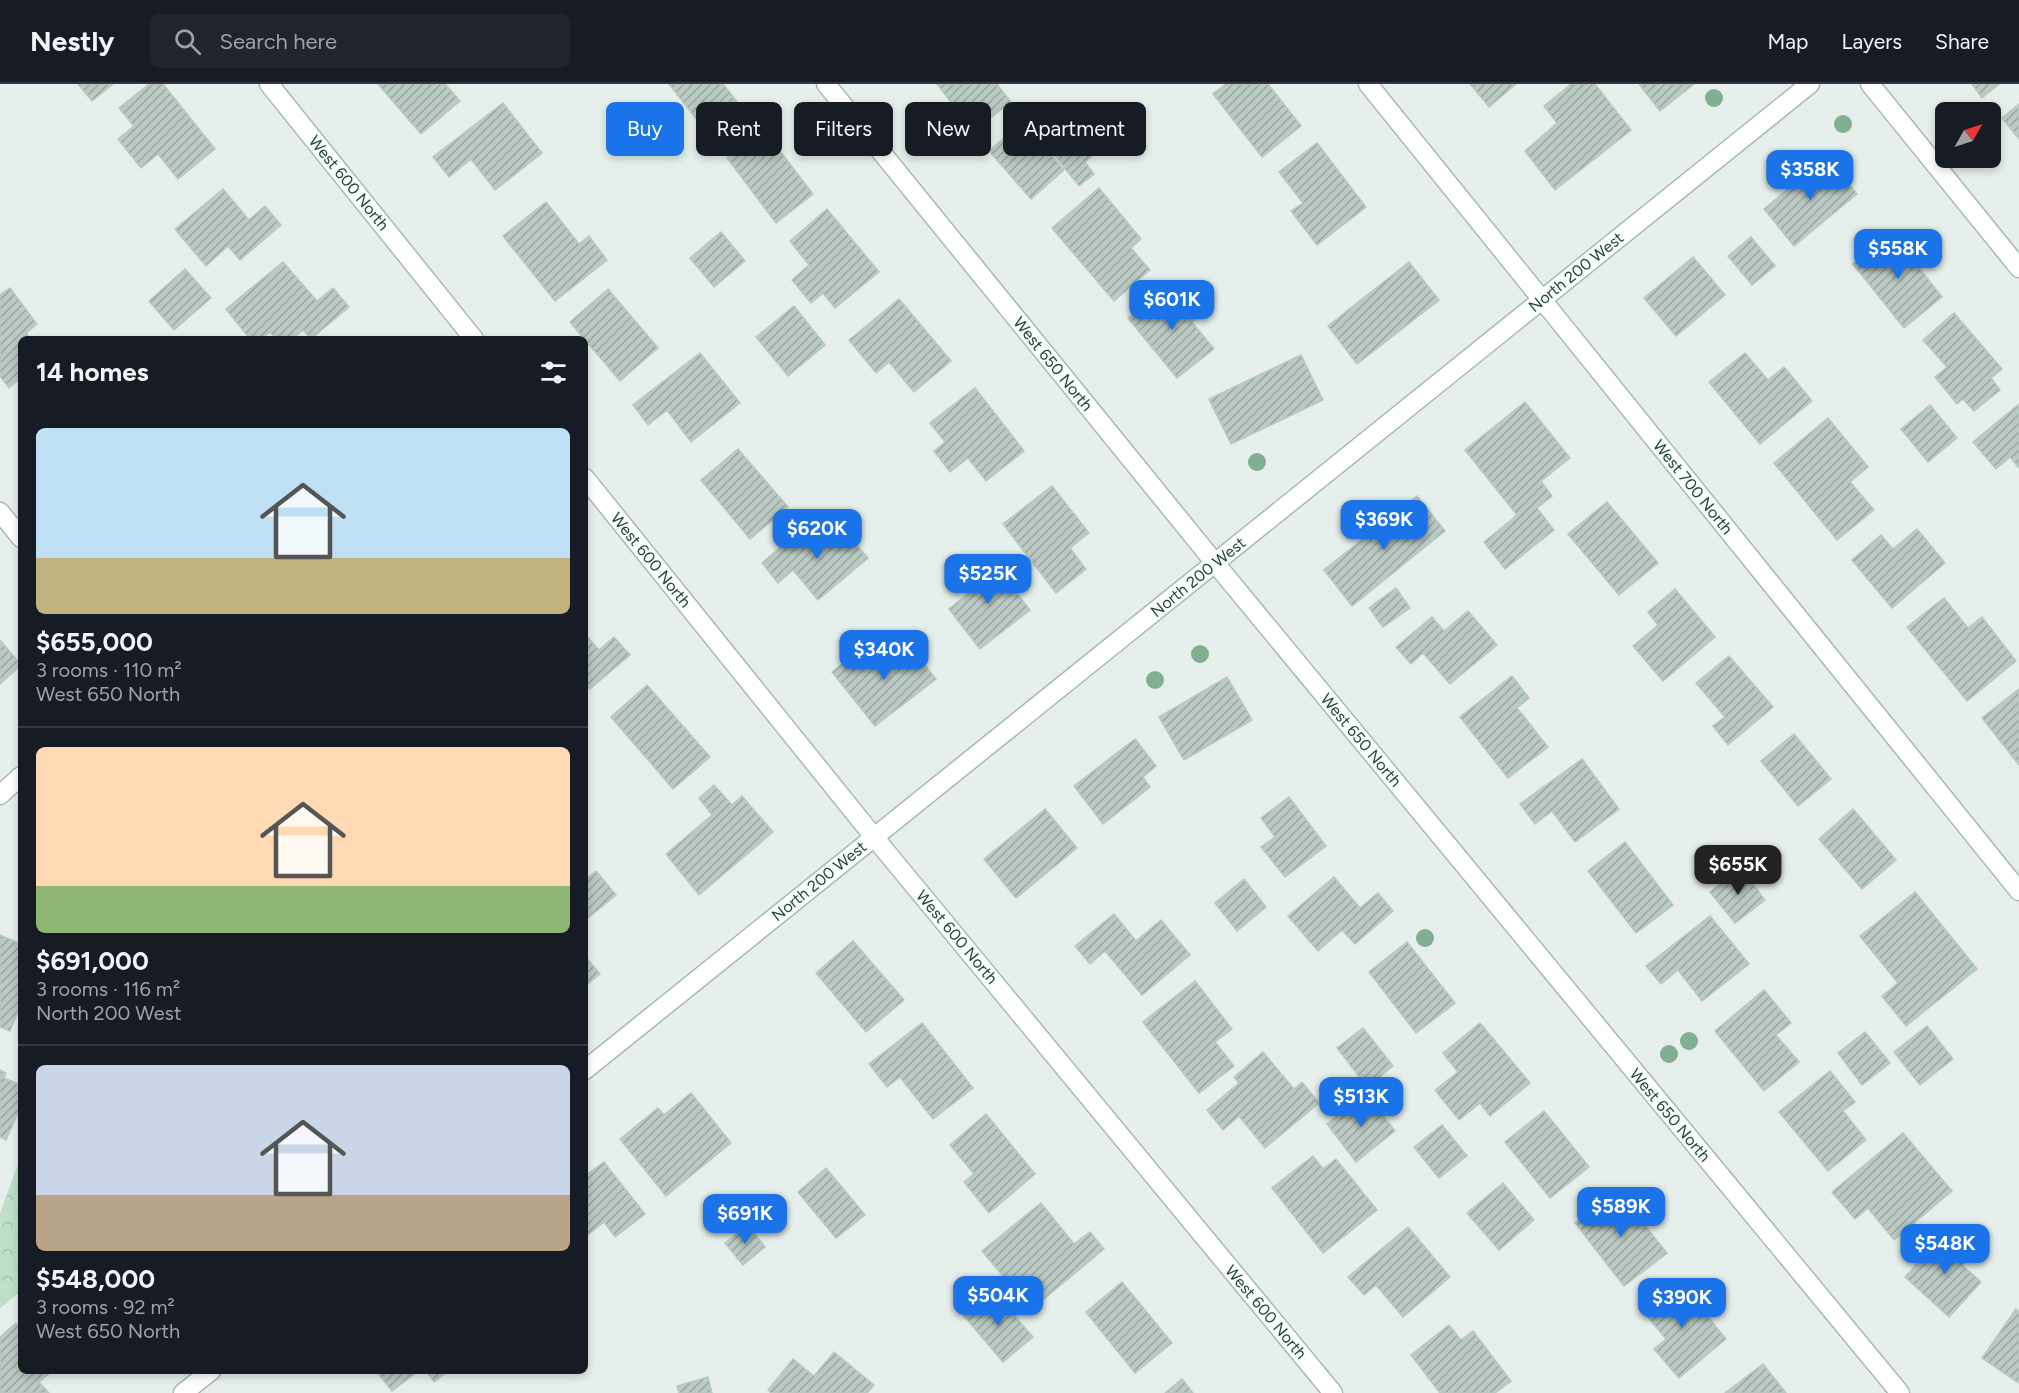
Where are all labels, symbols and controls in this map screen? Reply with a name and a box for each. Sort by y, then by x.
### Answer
search box [150,14,570,68]
text: Nestly [30,24,114,58]
icon: search [171,25,204,58]
text: Search here [219,28,337,55]
text: Map [1768,29,1808,54]
text: Layers [1841,29,1902,54]
text: Share [1935,29,1989,54]
chip: Buy [606,102,684,156]
chip: Rent [696,102,782,156]
chip: Filters [794,102,893,156]
chip: New [905,102,991,156]
chip: Apartment [1003,102,1146,156]
north arrow [1935,102,2001,168]
map controls [1935,102,2001,168]
street label: West 600 North [305,132,393,234]
pin: $358K [1768,150,1852,201]
text: $358K [1780,157,1840,181]
street label: North 200 West [1525,228,1627,316]
pin: $558K [1856,229,1940,280]
text: $558K [1868,236,1928,260]
pin: $601K [1130,280,1214,331]
text: $601K [1143,287,1201,311]
street label: West 650 North [1009,313,1097,415]
text: 14 homes [36,356,149,388]
icon: filters [537,356,570,389]
street label: West 700 North [1649,436,1737,538]
icon: home [249,467,357,575]
pin: $369K [1342,500,1426,551]
text: $369K [1355,507,1413,531]
street label: West 600 North [607,509,695,611]
pin: $620K [775,509,859,560]
text: $620K [787,516,847,540]
street label: North 200 West [1147,533,1249,621]
pin: $525K [946,554,1030,605]
text: $525K [958,561,1018,585]
text: $655,000 [36,626,153,658]
pin: $340K [842,630,926,681]
text: $340K [853,637,915,661]
text: 3 rooms · 110 m² [36,658,182,682]
text: West 650 North [36,682,180,706]
street label: West 650 North [1317,690,1405,790]
icon: home [249,786,357,894]
street label: North 200 West [768,837,870,925]
pin: $655K [1696,845,1780,896]
text: $655K [1708,852,1768,876]
street label: West 600 North [912,886,1002,988]
text: $691,000 [36,945,149,977]
text: 3 rooms · 116 m² [36,977,180,1001]
text: North 200 West [36,1001,181,1025]
street label: West 650 North [1626,1065,1714,1165]
pin: $513K [1319,1077,1403,1128]
text: $513K [1333,1084,1389,1108]
icon: home [249,1104,357,1212]
pin: $589K [1579,1187,1663,1238]
pin: $691K [703,1194,787,1245]
text: $589K [1591,1194,1651,1218]
text: $691K [717,1201,773,1225]
pin: $548K [1903,1224,1987,1275]
text: $548K [1915,1231,1975,1255]
street label: West 600 North [1221,1261,1311,1363]
text: $548,000 [36,1263,155,1295]
pin: $504K [956,1276,1040,1327]
pin: $390K [1640,1278,1724,1329]
text: $504K [967,1283,1029,1307]
text: $390K [1652,1285,1712,1309]
text: 3 rooms · 92 m² [36,1295,175,1319]
text: West 650 North [36,1319,180,1343]

